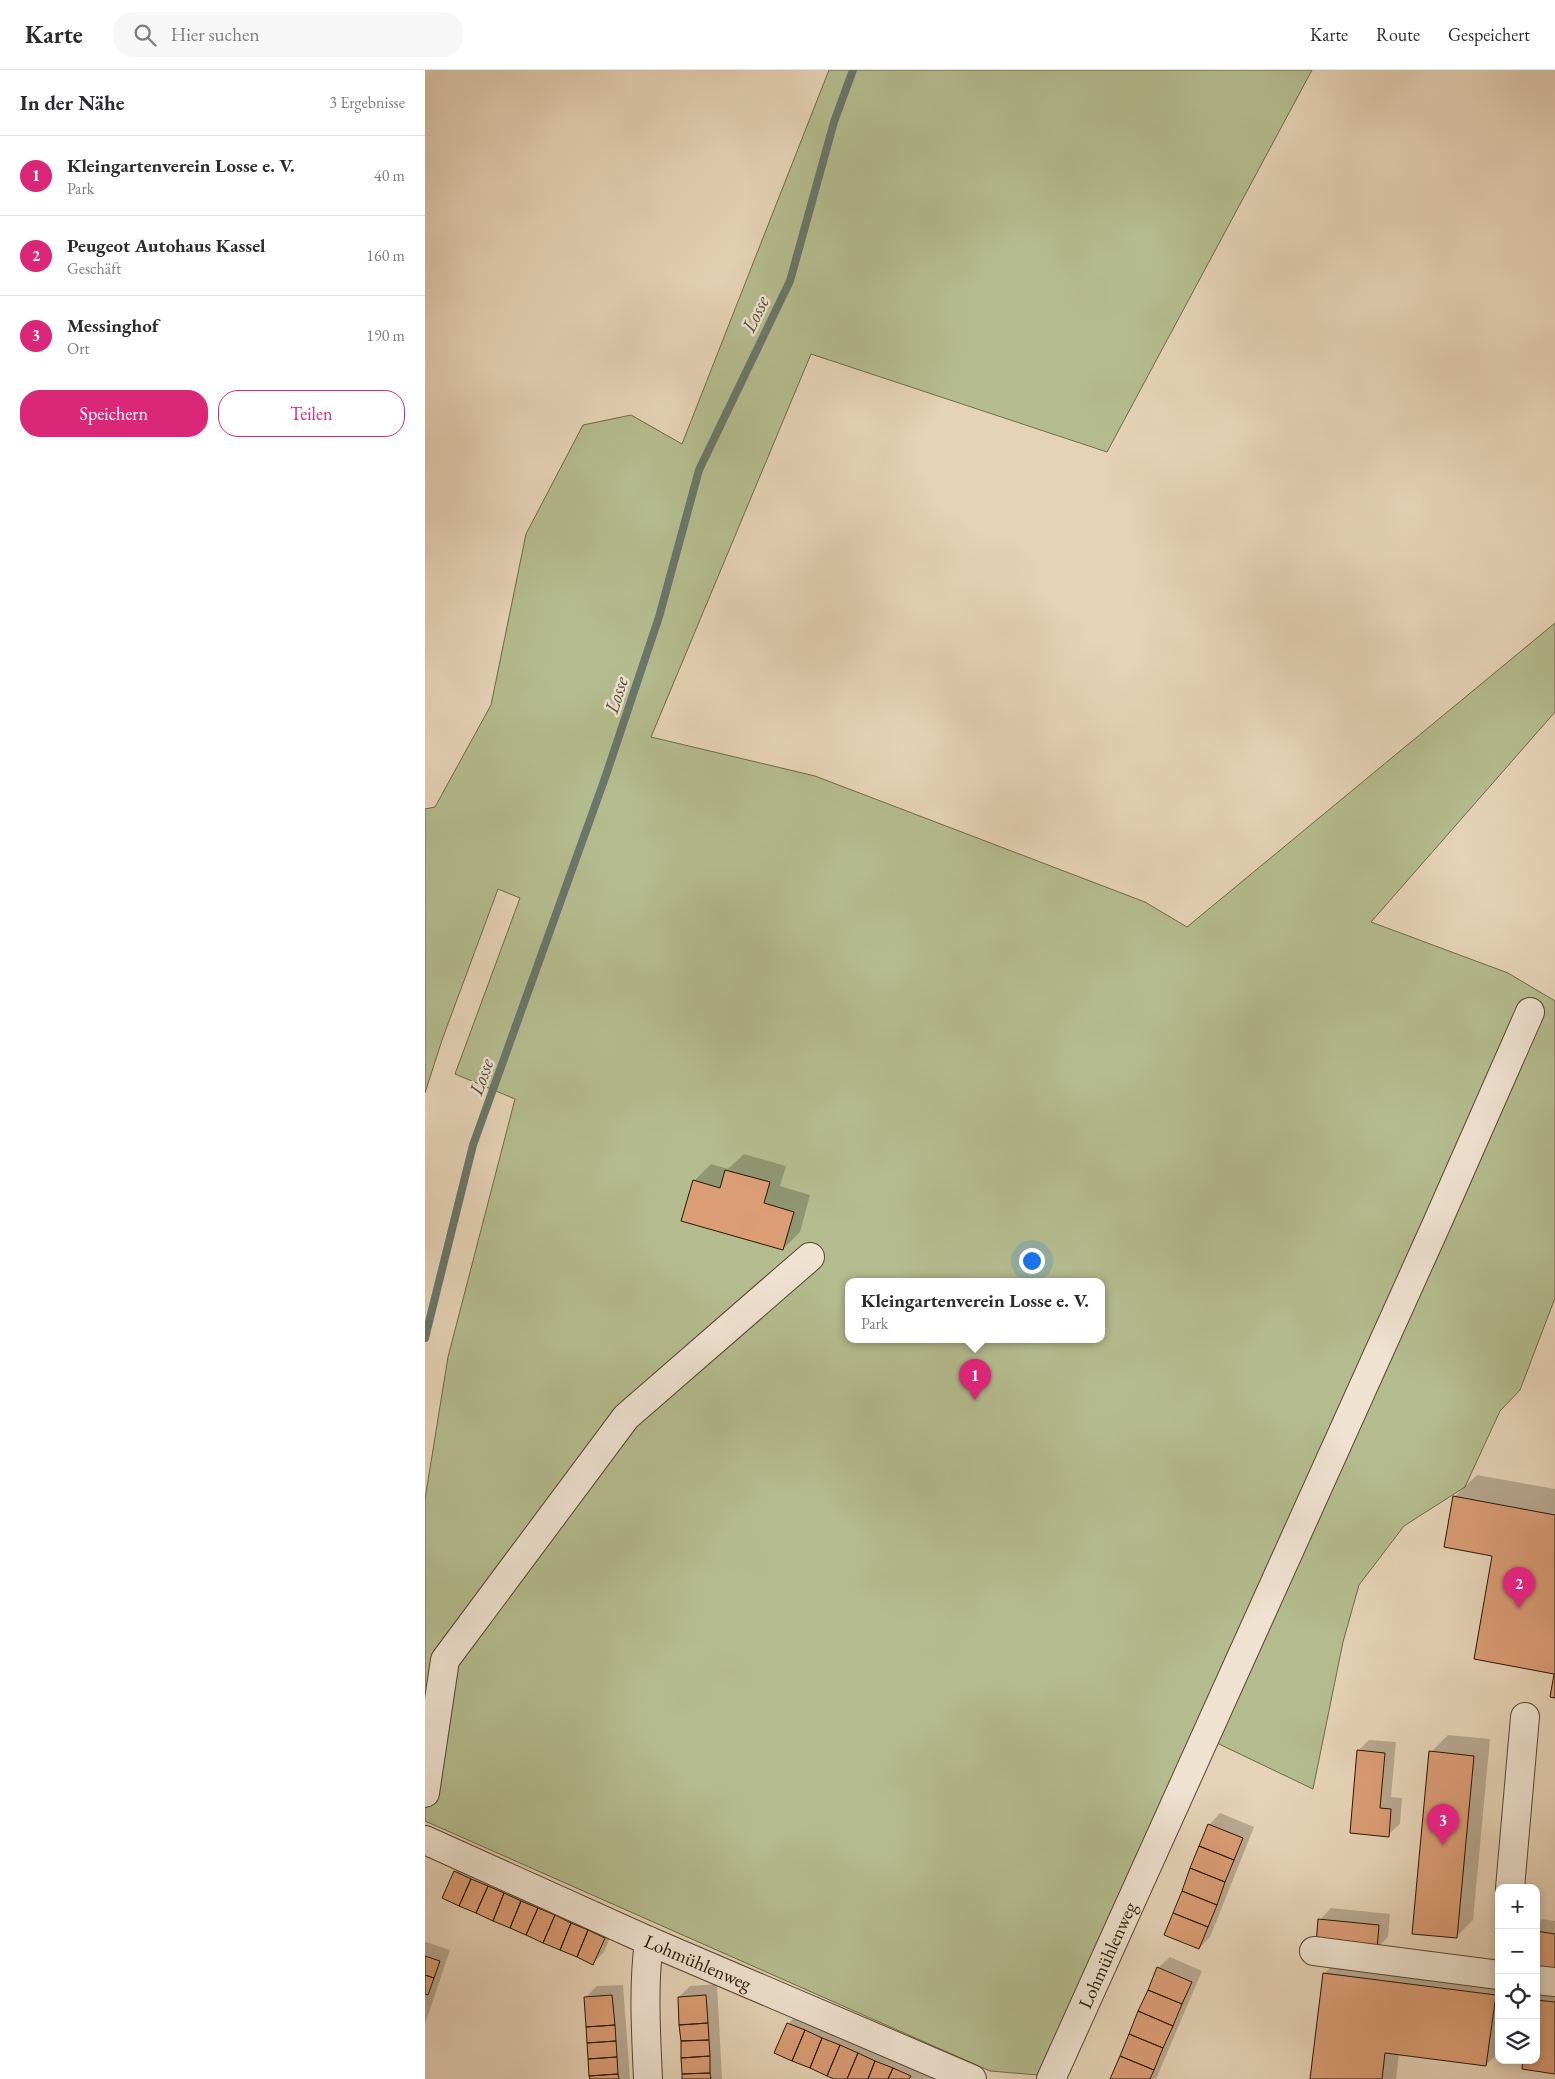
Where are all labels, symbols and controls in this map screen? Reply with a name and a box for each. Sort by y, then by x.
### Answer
search box [113,12,463,57]
text: Karte [25,19,83,50]
icon: search [131,21,159,49]
text: Hier suchen [171,22,260,47]
text: Karte [1310,23,1348,46]
text: Route [1376,23,1420,46]
text: Gespeichert [1448,23,1530,46]
text: In der Nähe [20,89,125,116]
text: 3 Ergebnisse [329,92,405,113]
text: Kleingartenverein Losse e. V. [67,153,295,178]
text: 1 [32,165,40,186]
text: 40 m [374,165,405,186]
text: Park [67,178,94,199]
text: Peugeot Autohaus Kassel [67,233,266,258]
text: 2 [32,245,40,266]
text: 160 m [366,245,405,266]
text: Geschäft [67,258,121,279]
water label: Losse [735,291,775,337]
text: Messinghof [67,313,159,338]
text: 3 [32,325,40,346]
text: 190 m [366,325,405,346]
text: Ort [67,338,90,359]
button: Speichern [20,390,208,437]
button: Teilen [218,390,405,437]
water label: Losse [598,673,634,718]
water label: Losse [462,1055,500,1100]
your location [1019,1248,1045,1274]
popup [845,1278,1105,1343]
text: Kleingartenverein Losse e. V. [861,1288,1089,1313]
text: Park [861,1313,888,1334]
pin: 1 [959,1359,991,1400]
pin: 2 [1503,1567,1535,1608]
pin: 3 [1427,1804,1459,1845]
map controls [1495,1884,1540,2064]
button: + [1495,1884,1540,1929]
street label: Lohmühlenweg [1072,1897,1143,2013]
street label: Lohmühlenweg [640,1928,756,1997]
button: − [1495,1929,1540,1974]
button: locate [1495,1974,1540,2019]
button: layers [1495,2019,1540,2064]

